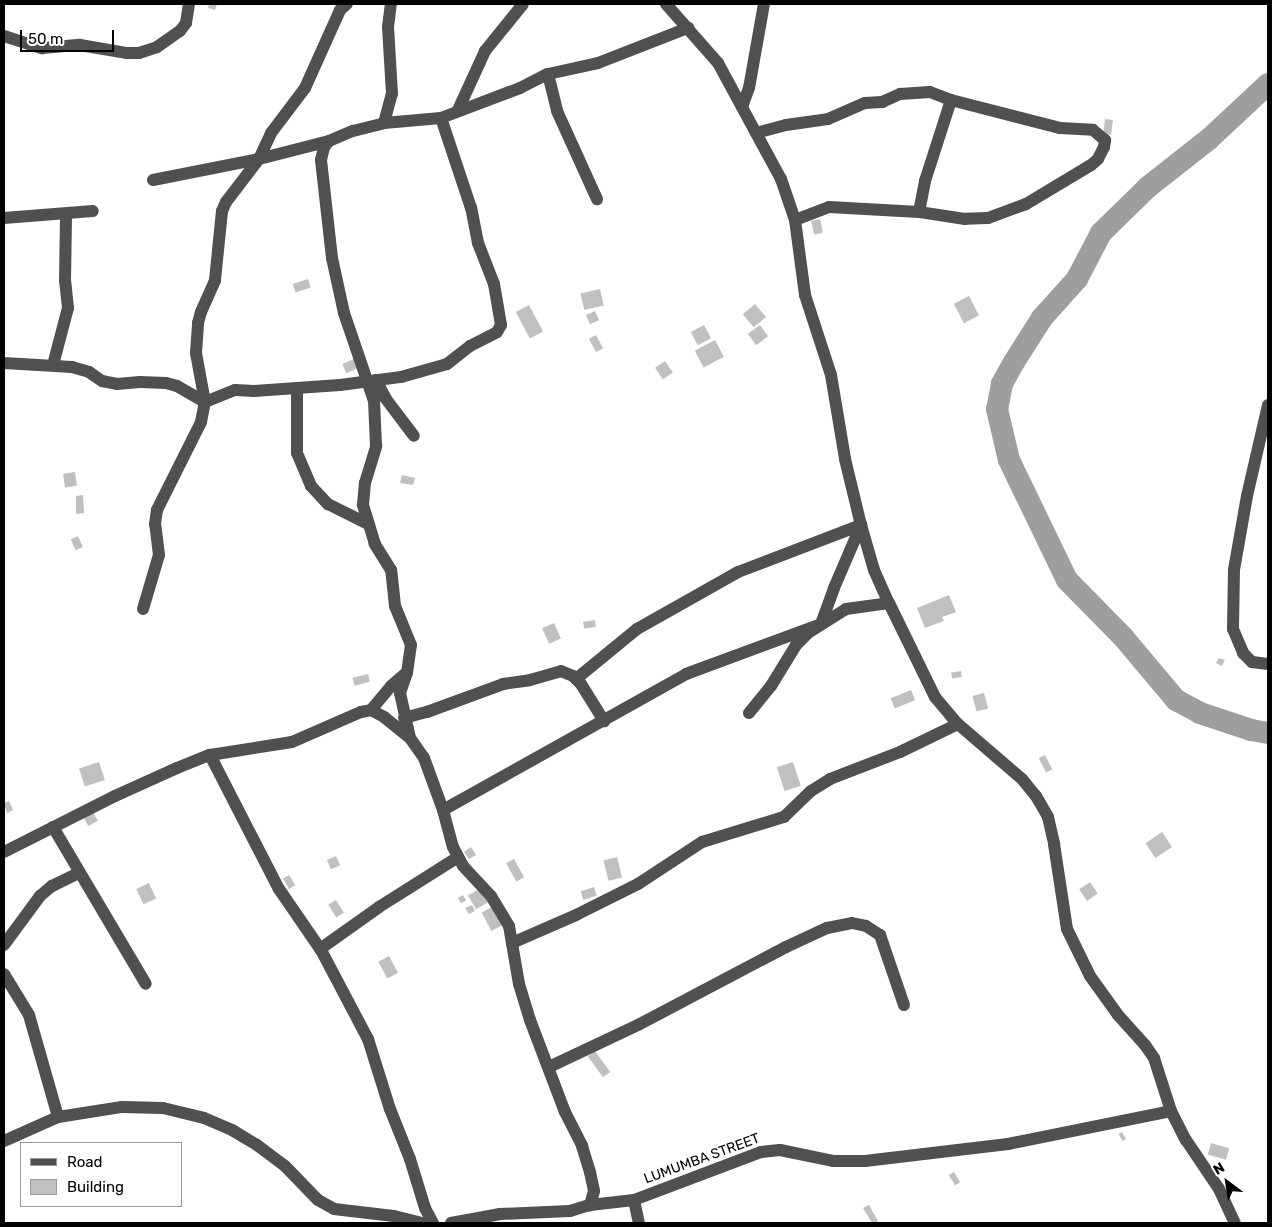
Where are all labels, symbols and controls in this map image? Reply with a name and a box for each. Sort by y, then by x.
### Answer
scale bar [22,20,116,52]
text: 50 m [28,30,63,48]
street label: LUMUMBA STREET [642,1130,762,1188]
legend [20,1142,182,1207]
text: Road [67,1153,103,1171]
north arrow [1202,1157,1252,1207]
text: N [1210,1159,1228,1179]
text: Building [67,1178,124,1196]

